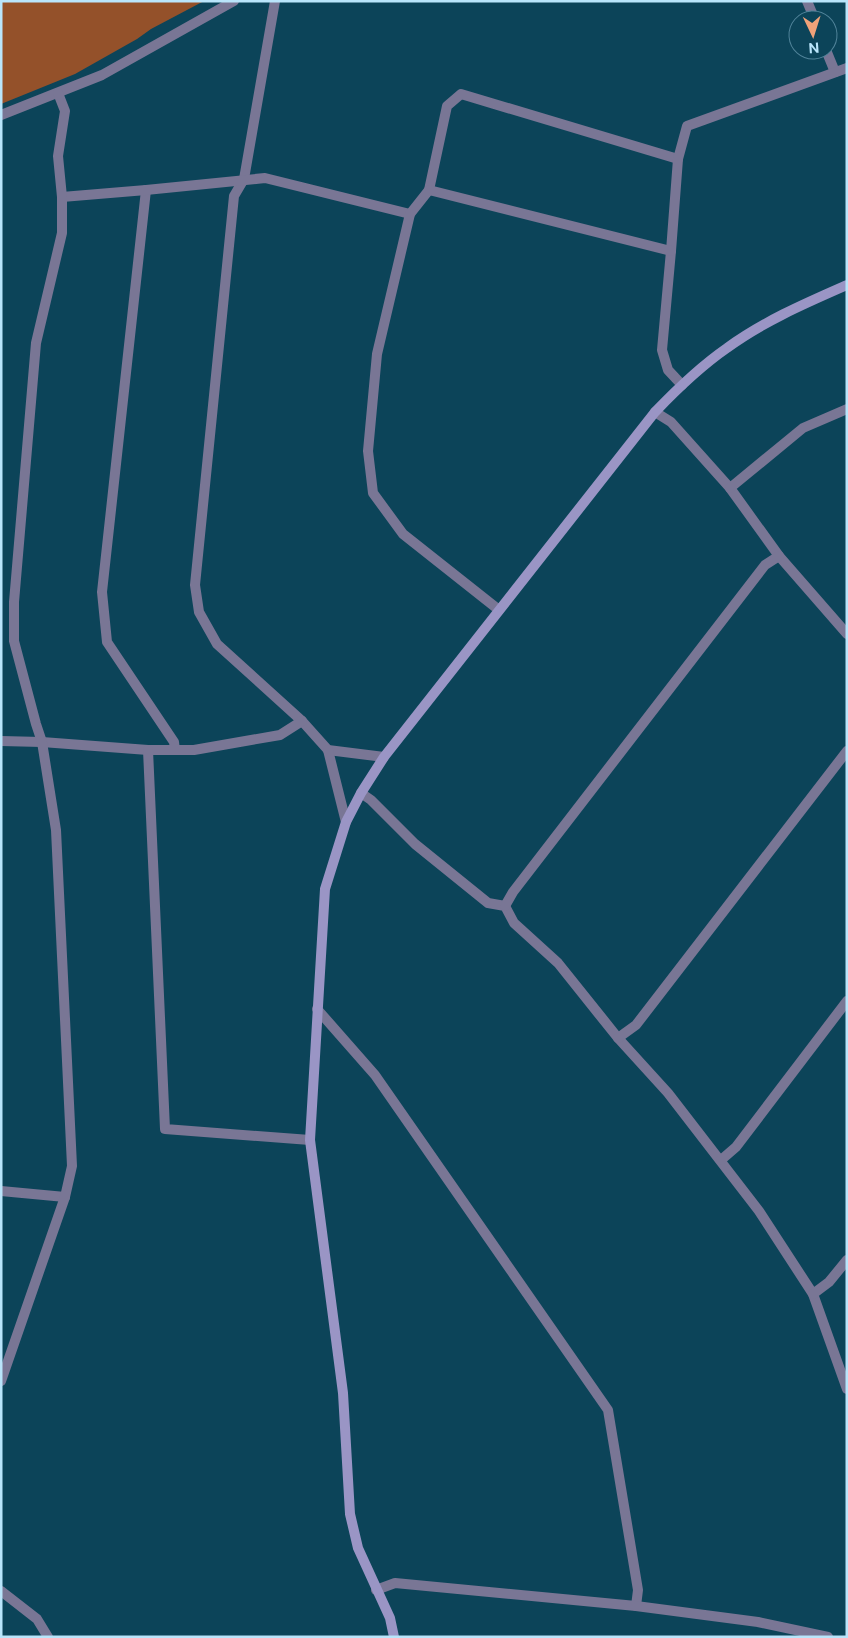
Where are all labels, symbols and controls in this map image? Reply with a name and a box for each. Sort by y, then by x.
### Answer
north arrow [788,10,838,60]
text: N [808,40,820,56]

